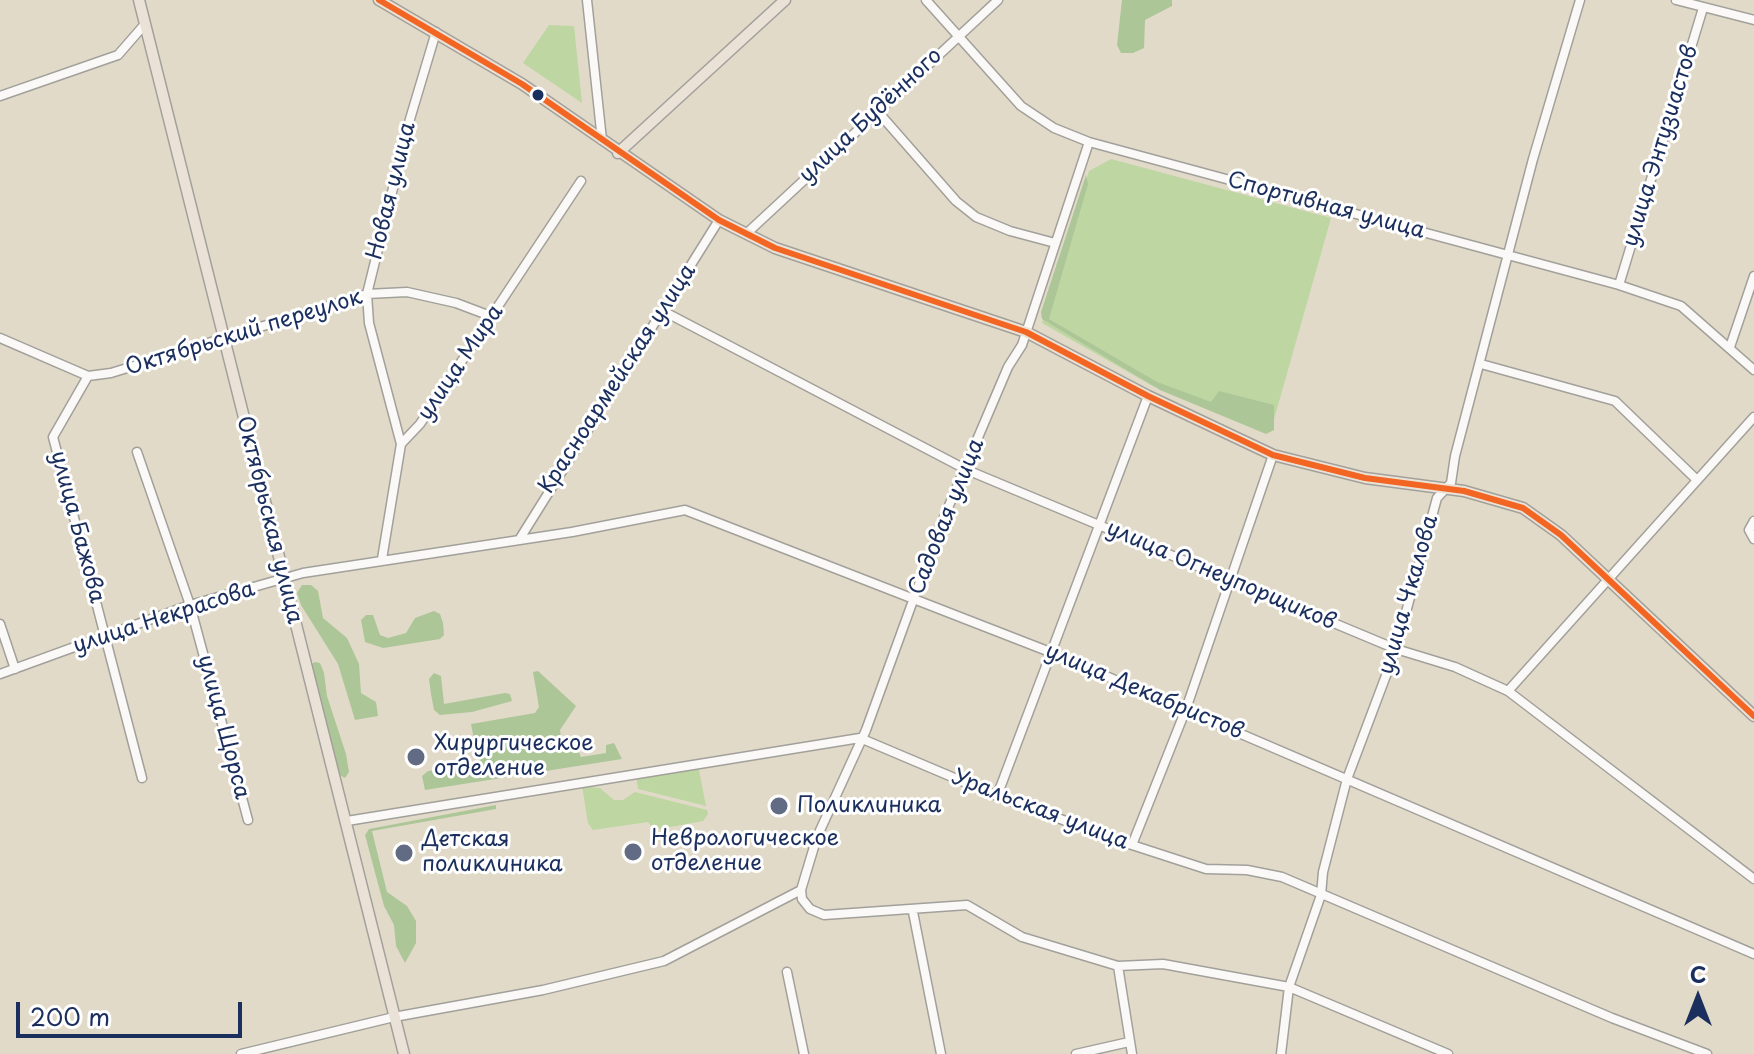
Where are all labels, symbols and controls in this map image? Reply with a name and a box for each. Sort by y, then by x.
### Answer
street label: улица Энтузиастов [1618,42,1704,250]
street label: улица Будённого [794,43,948,189]
unlabelled marker [530,87,546,103]
street label: Новая улица [362,120,422,262]
street label: Спортивная улица [1224,167,1428,245]
street label: Красноармейская улица [534,259,702,499]
street label: Октябрьский переулок [122,284,366,382]
street label: улица Мира [413,300,509,426]
street label: Октябрьская улица [230,413,308,627]
street label: Садовая улица [904,435,990,599]
street label: улица Бажова [44,448,110,606]
street label: улица Чкалова [1374,512,1444,678]
street label: улица Огнеупорщиков [1102,516,1340,636]
street label: улица Некрасова [70,576,258,660]
street label: улица Декабристов [1041,638,1247,746]
street label: улица Щорса [191,652,255,802]
place label: Хирургическое отделение [434,731,594,782]
marker: Хирургическое отделение [405,746,427,768]
street label: Уральская улица [948,764,1132,856]
place label: Поликлиника [797,793,941,819]
marker: Поликлиника [768,795,790,817]
place label: Неврологическое отделение [651,826,839,878]
place label: Детская поликлиника [422,827,563,878]
marker: Неврологическое отделение [622,841,644,863]
marker: Детская поликлиника [393,842,415,864]
text: С [1690,957,1706,990]
north arrow [1658,958,1738,1038]
scale bar [20,986,246,1036]
text: 200 m [30,998,110,1034]

